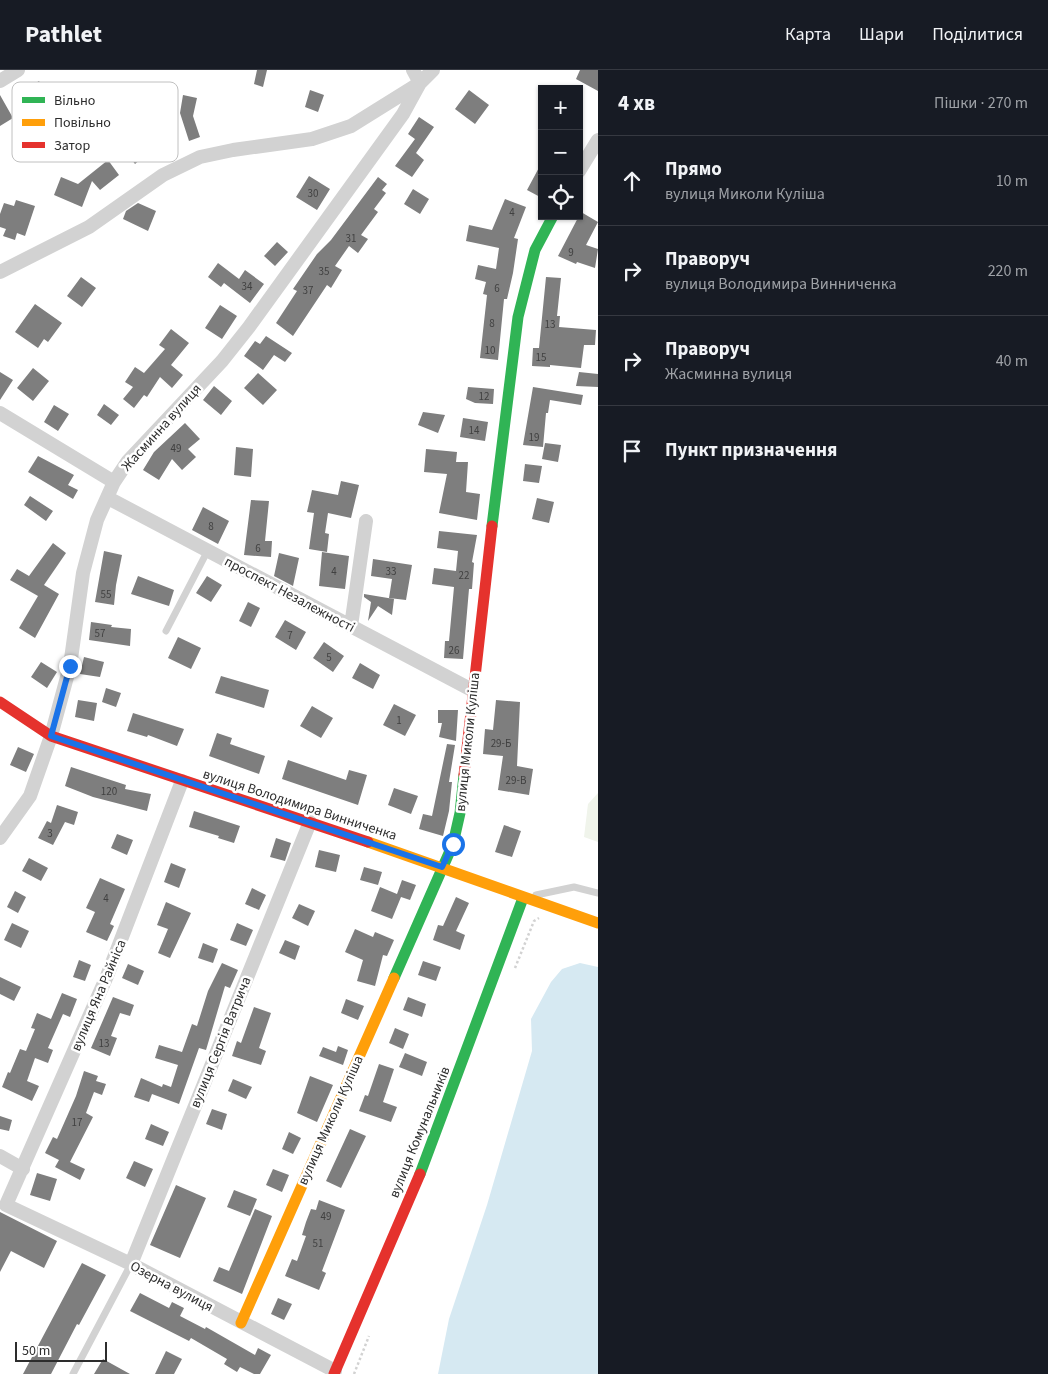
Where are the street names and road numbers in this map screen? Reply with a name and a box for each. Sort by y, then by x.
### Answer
street label: Жасминна вулиця [117,380,206,476]
street label: проспект Незалежності [221,552,358,638]
street label: вулиця Миколи Куліша [451,671,485,813]
street label: вулиця Володимира Винниченка [200,764,399,846]
street label: вулиця Яна Райніса [66,937,131,1054]
street label: вулиця Сергія Ватрича [185,974,256,1111]
street label: вулиця Миколи Куліша [293,1052,368,1188]
street label: вулиця Комунальників [384,1064,455,1201]
street label: Озерна вулиця [126,1257,217,1317]

